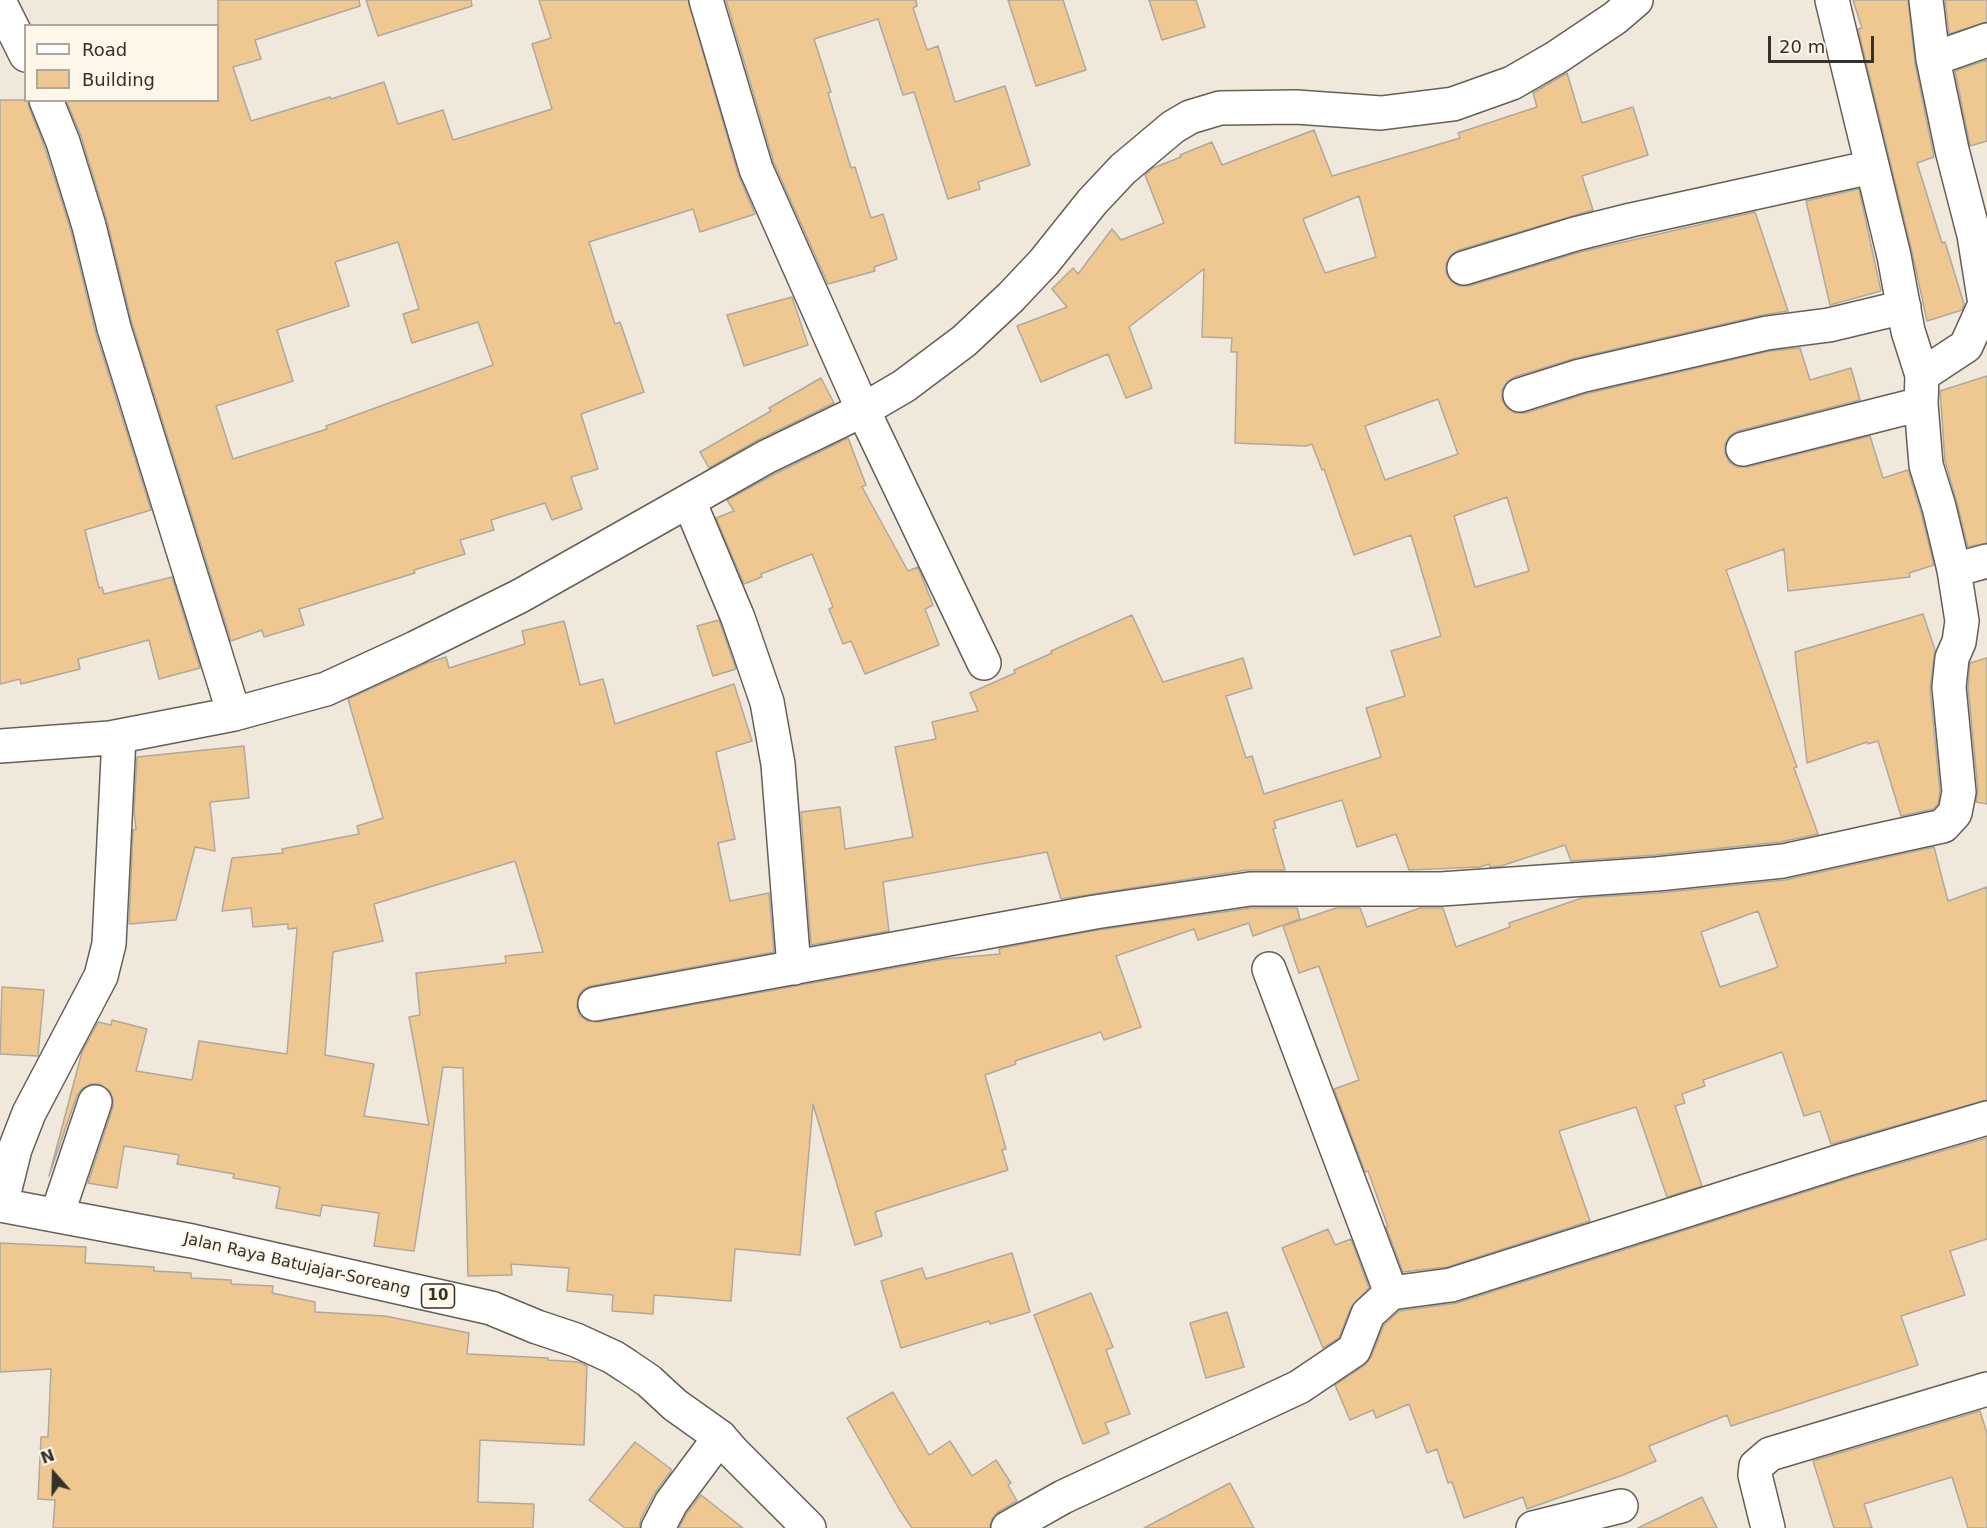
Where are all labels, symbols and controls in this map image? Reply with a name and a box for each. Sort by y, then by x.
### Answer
legend [24,24,219,102]
scale bar [1771,24,1878,62]
text: 20 m [1779,36,1825,57]
text: Road [82,39,127,60]
text: Building [82,69,155,90]
street label: Jalan Raya Batujajar-Soreang [182,1230,412,1300]
road number: 10 [422,1284,454,1308]
north arrow [24,1444,84,1504]
text: N [38,1445,57,1468]

